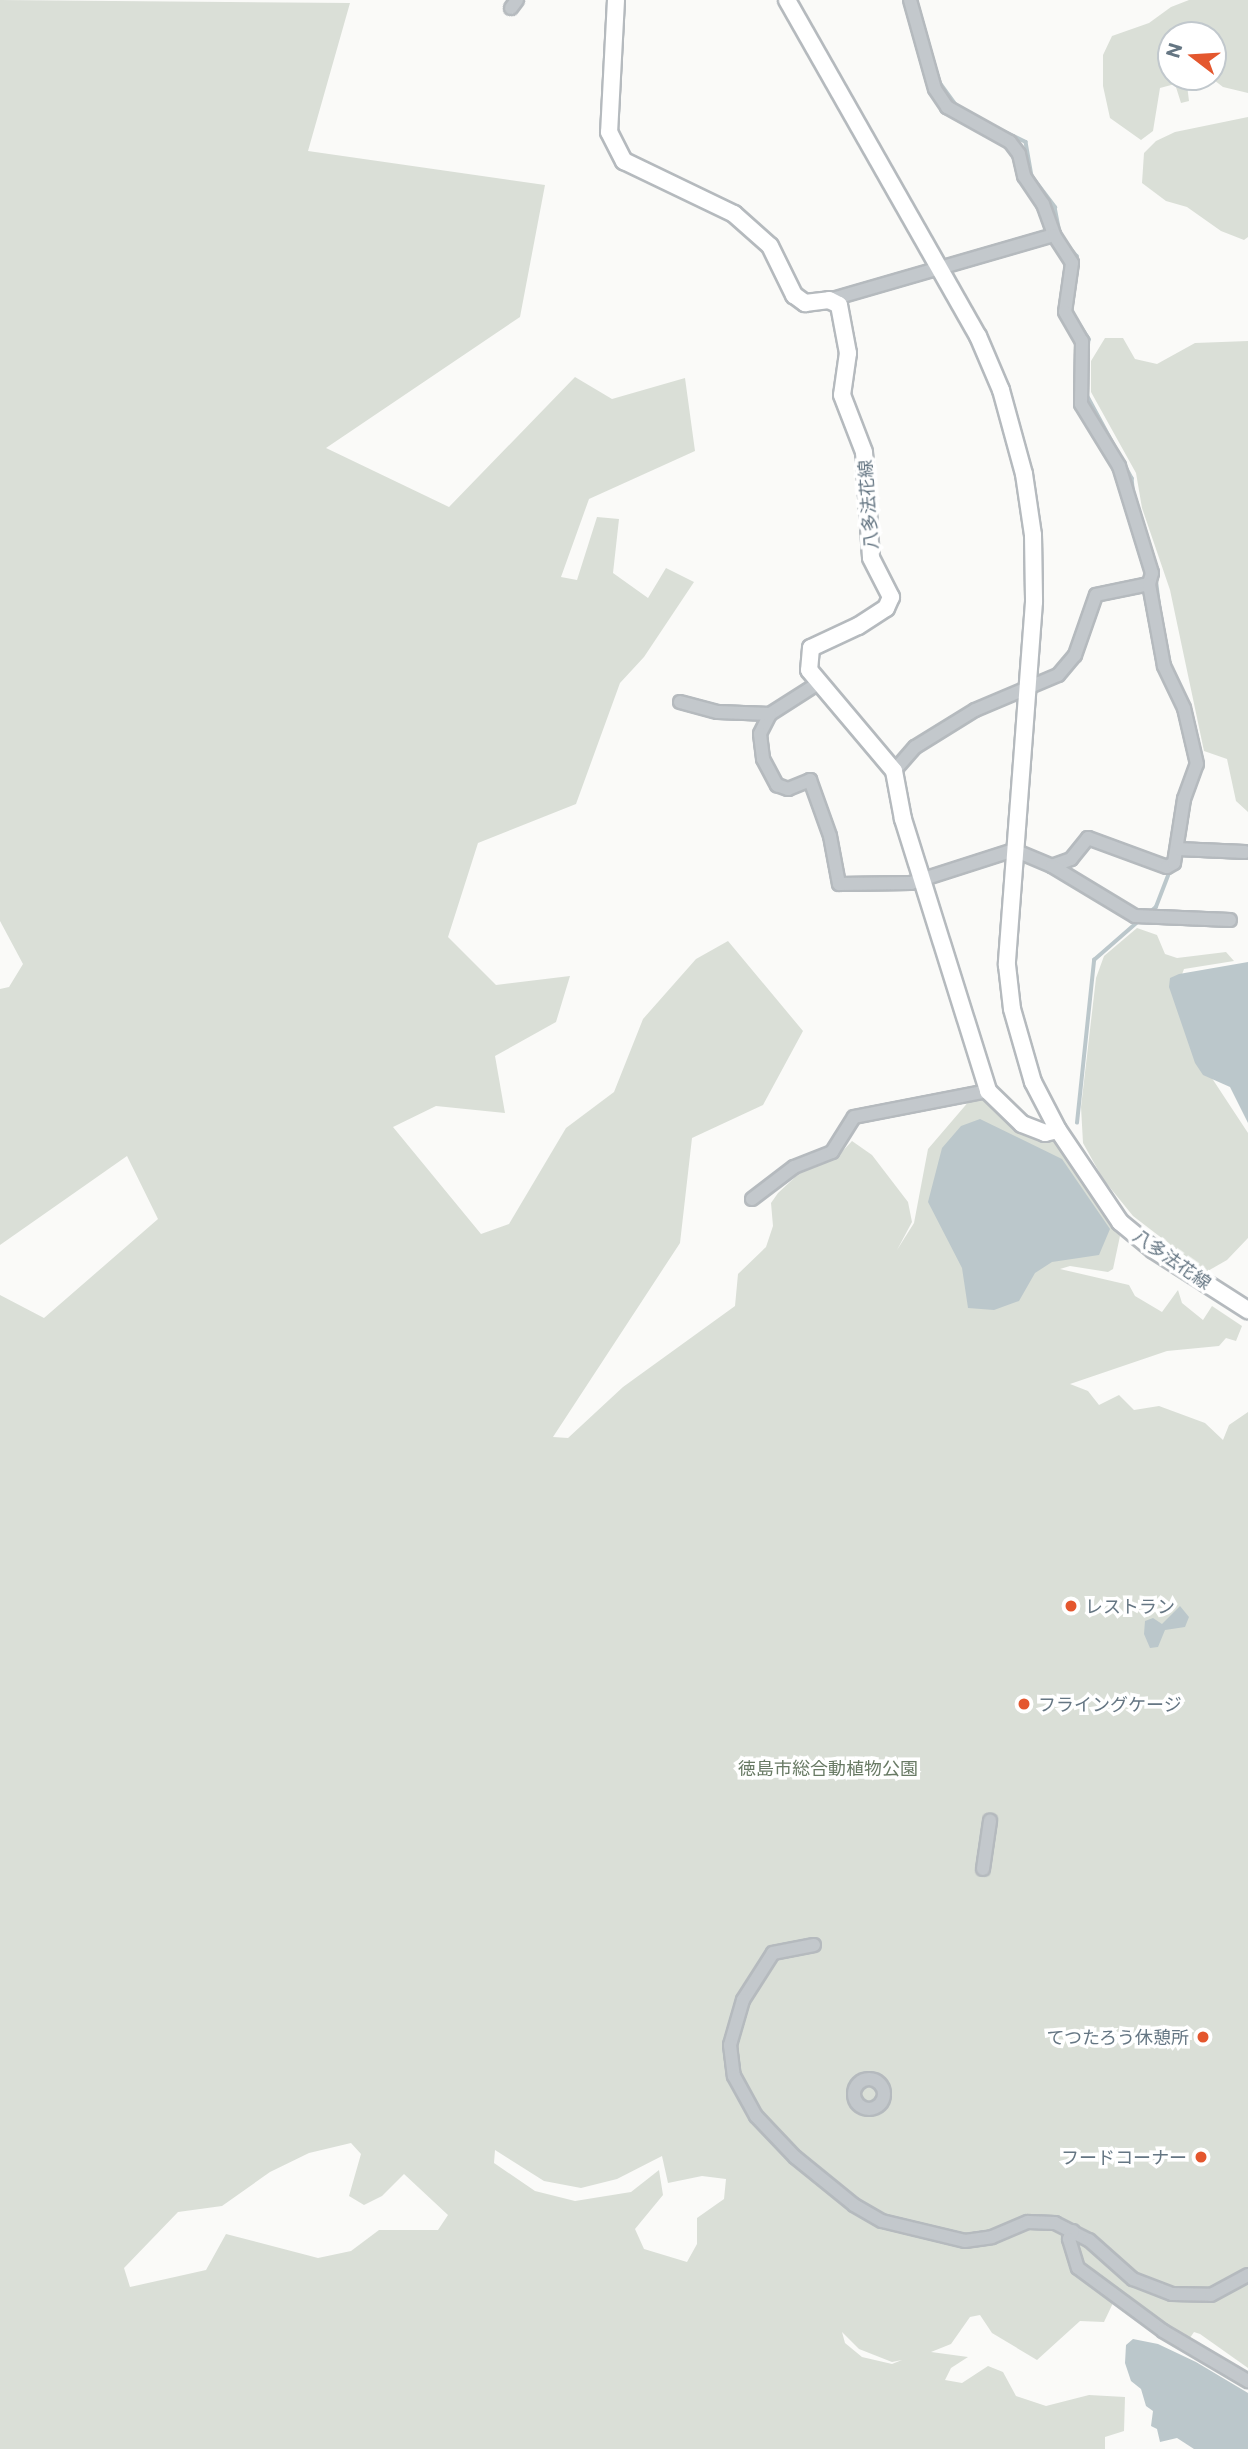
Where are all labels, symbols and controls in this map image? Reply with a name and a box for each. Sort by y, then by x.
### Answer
north arrow [1157,21,1227,91]
text: N [1160,40,1186,60]
street label: 八多法花線 [854,459,882,551]
street label: 八多法花線 [1129,1224,1215,1294]
place label: レストラン [1085,1595,1175,1617]
marker: レストラン [1063,1598,1079,1614]
place label: フライングケージ [1038,1693,1182,1715]
marker: フライングケージ [1016,1696,1032,1712]
park label: 徳島市総合動植物公園 [738,1757,918,1779]
place label: てつたろう休憩所 [1045,2026,1189,2048]
marker: てつたろう休憩所 [1195,2029,1211,2045]
place label: フードコーナー [1061,2146,1187,2168]
marker: フードコーナー [1193,2149,1209,2165]

